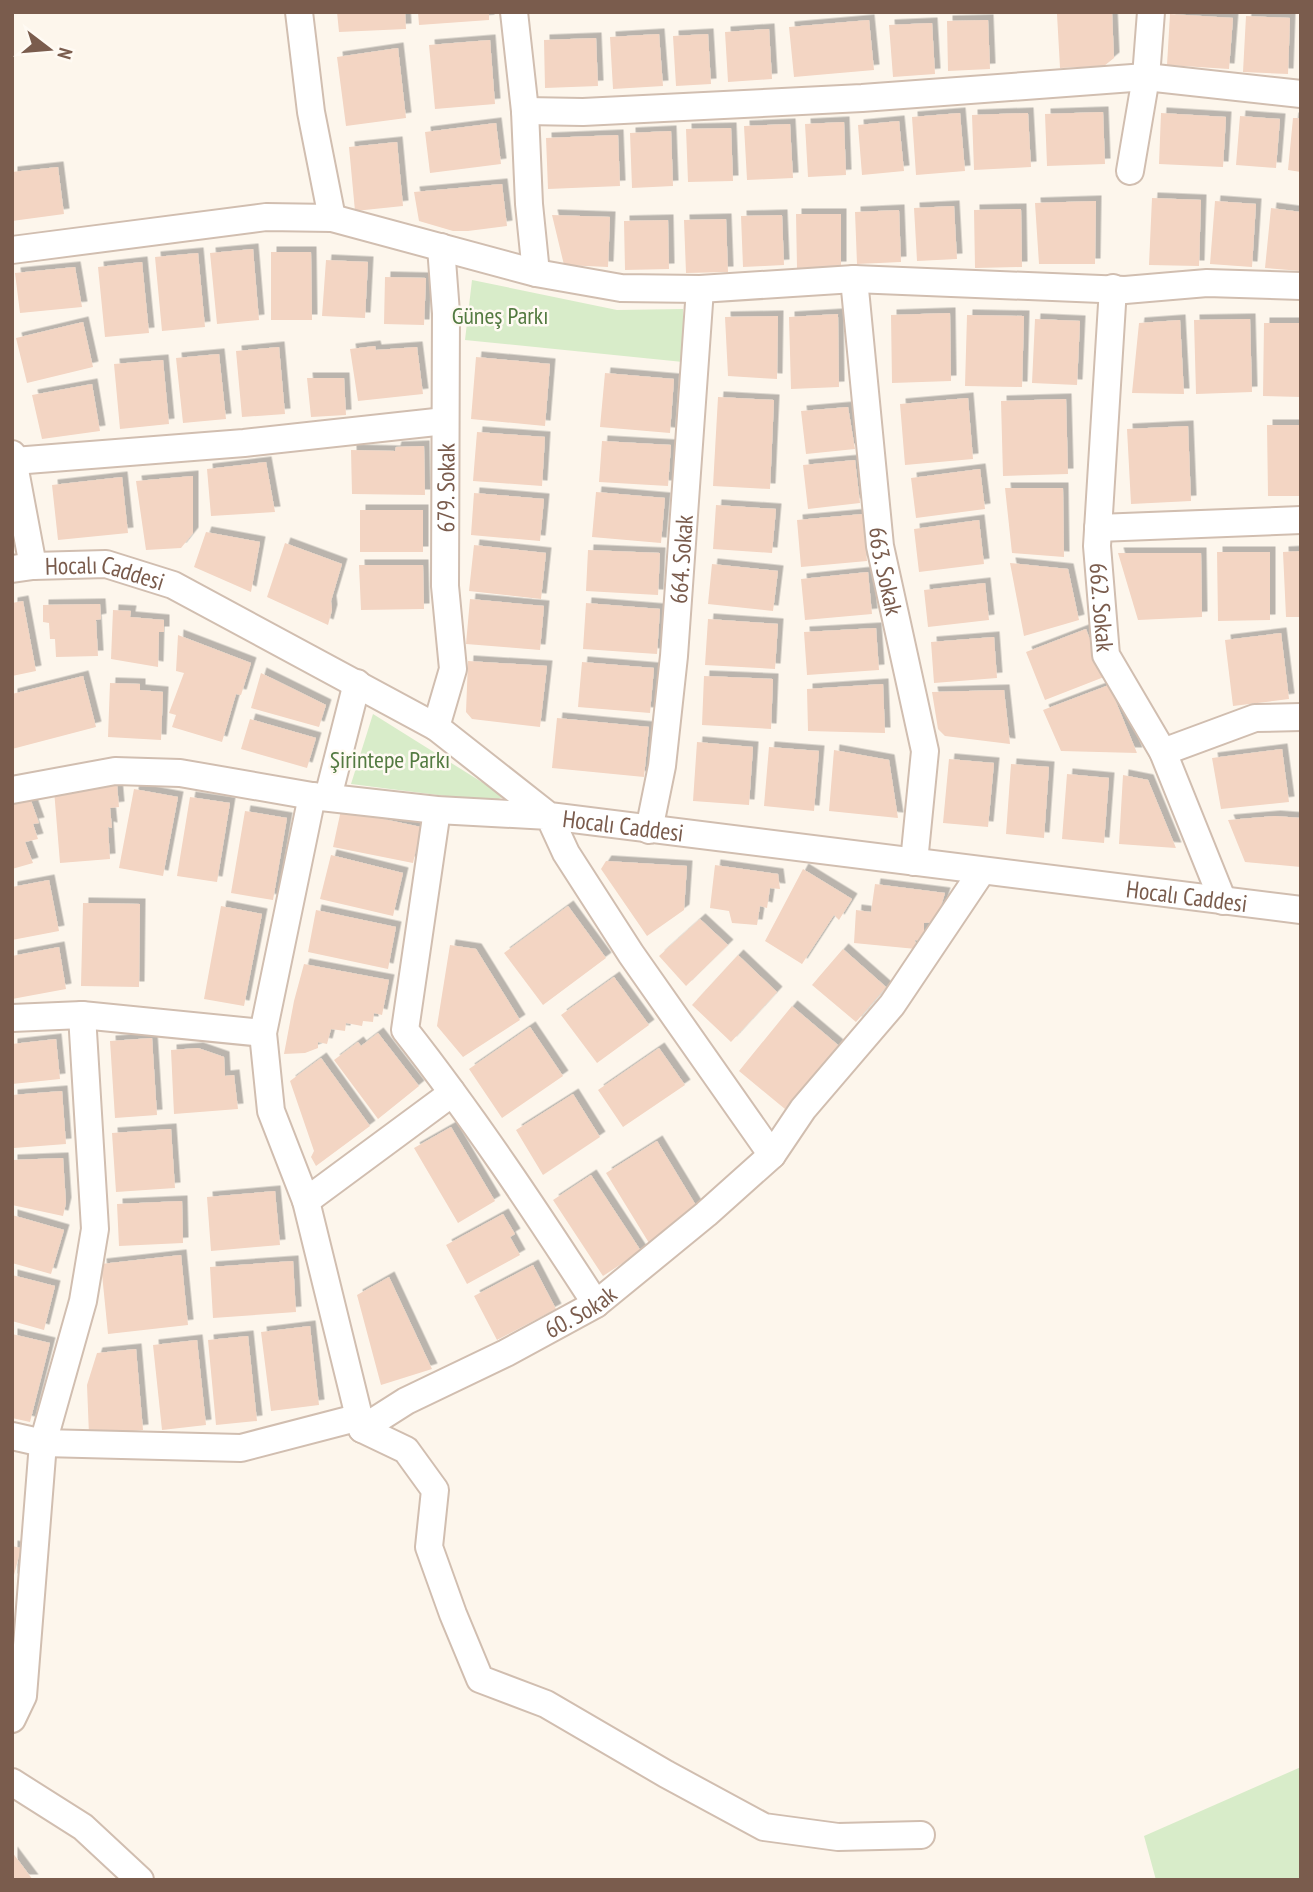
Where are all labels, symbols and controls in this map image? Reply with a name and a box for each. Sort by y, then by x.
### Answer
north arrow [14,14,84,84]
text: N [52,45,78,62]
park label: Güneş Parkı [452,300,548,331]
street label: 679. Sokak [430,443,461,532]
street label: 664. Sokak [662,513,700,605]
street label: 663. Sokak [863,526,910,619]
street label: Hocalı Caddesi [45,548,168,597]
street label: 662. Sokak [1083,562,1121,654]
park label: Şirintepe Parkı [330,744,450,775]
street label: Hocalı Caddesi [561,802,686,848]
street label: Hocalı Caddesi [1125,873,1249,919]
street label: 60. Sokak [539,1278,623,1345]

